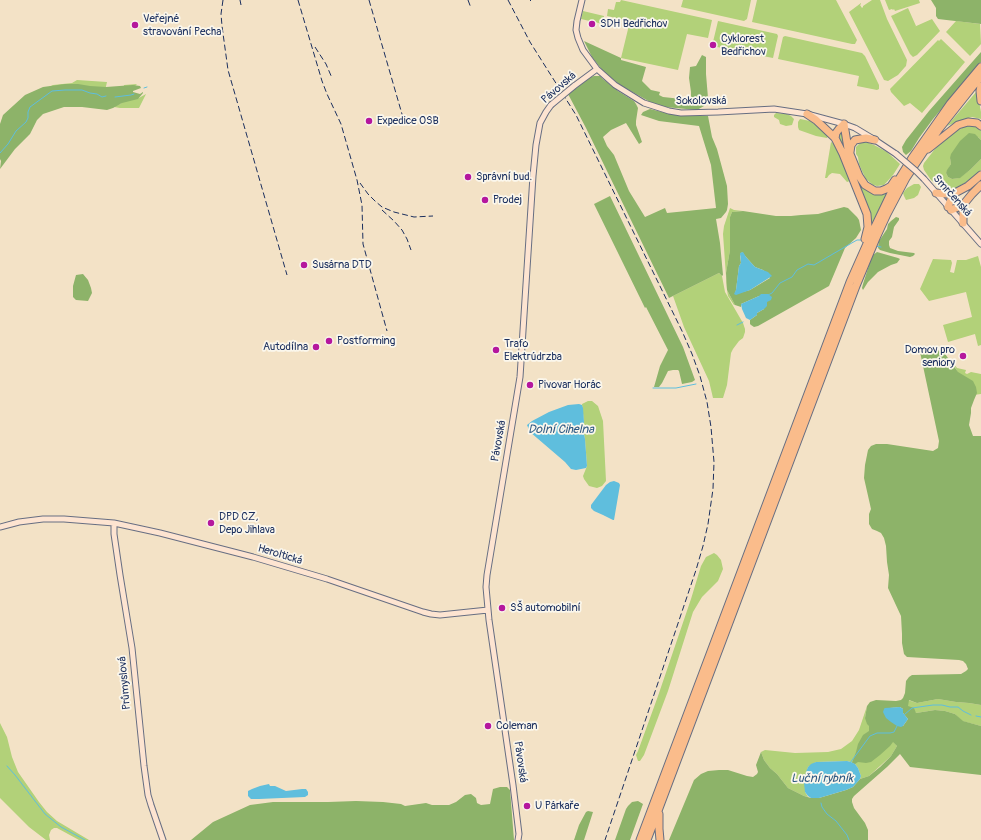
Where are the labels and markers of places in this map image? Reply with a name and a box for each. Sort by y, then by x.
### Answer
place label: Veřejné stravování Pecha [143,12,221,38]
place label: SDH Bedřichov [600,17,668,31]
marker: SDH Bedřichov [587,19,597,29]
marker: Veřejné stravování Pecha [130,20,140,30]
place label: Cyklorest Bedřichov [721,32,766,58]
marker: Cyklorest Bedřichov [708,40,718,50]
place label: Expedice OSB [377,114,439,128]
marker: Expedice OSB [364,116,374,126]
place label: Správní bud. [476,170,532,184]
marker: Správní bud. [463,172,473,182]
place label: Prodej [493,193,522,207]
marker: Prodej [480,195,490,205]
place label: Susárna DTD [312,258,372,272]
marker: Susárna DTD [299,260,309,270]
place label: Postforming [337,334,395,348]
marker: Postforming [324,336,334,346]
place label: Trafo Elektrúdrzba [504,337,562,363]
place label: Autodílna [263,340,308,354]
marker: Autodílna [311,342,321,352]
place label: Domov pro seniory [905,343,955,369]
marker: Trafo Elektrúdrzba [491,345,501,355]
marker: Domov pro seniory [958,351,968,361]
place label: Pivovar Horác [538,378,601,392]
marker: Pivovar Horác [525,380,535,390]
place label: DPD CZ, Depo Jihlava [219,510,275,536]
marker: DPD CZ, Depo Jihlava [206,518,216,528]
place label: SŠ automobilní [510,601,581,615]
marker: SŠ automobilní [497,603,507,613]
place label: Coleman [496,719,537,733]
marker: Coleman [483,721,493,731]
place label: U Párkaře [535,799,579,813]
marker: U Párkaře [522,801,532,811]

